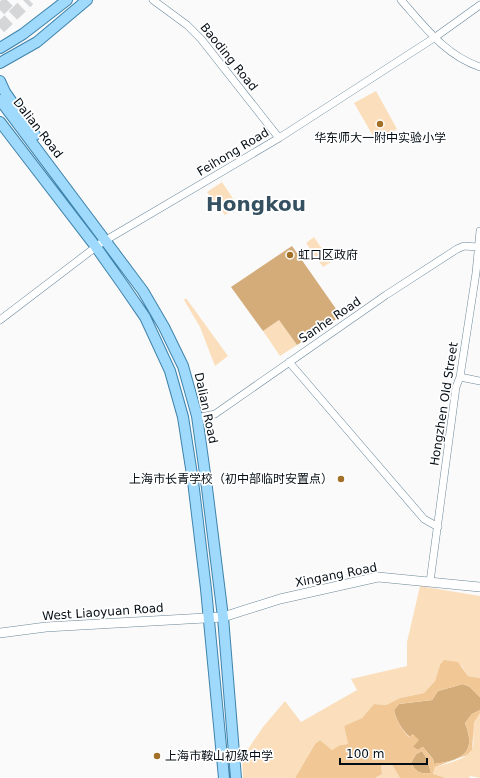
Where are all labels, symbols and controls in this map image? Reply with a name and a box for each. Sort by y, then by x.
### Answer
street label: Baoding Road [197,20,261,94]
street label: Dalian Road [10,95,66,161]
marker: 华东师大一附中实验小学 [375,119,385,129]
street label: Feihong Road [195,125,271,179]
place label: 华东师大一附中实验小学 [314,131,446,145]
district label: Hongkou [206,192,306,216]
place label: 虹口区政府 [298,248,358,262]
marker: 虹口区政府 [285,250,295,260]
street label: Sanhe Road [296,294,364,346]
street label: Hongzhen Old Street [427,341,461,467]
street label: Dalian Road [192,371,220,445]
place label: 上海市长青学校（初中部临时安置点） [129,472,333,486]
marker: 上海市长青学校（初中部临时安置点） [336,474,346,484]
street label: Xingang Road [294,560,378,590]
street label: West Liaoyuan Road [42,601,164,623]
scale bar [340,740,427,766]
text: 100 m [346,747,384,761]
place label: 上海市鞍山初级中学 [165,749,273,763]
marker: 上海市鞍山初级中学 [152,751,162,761]

